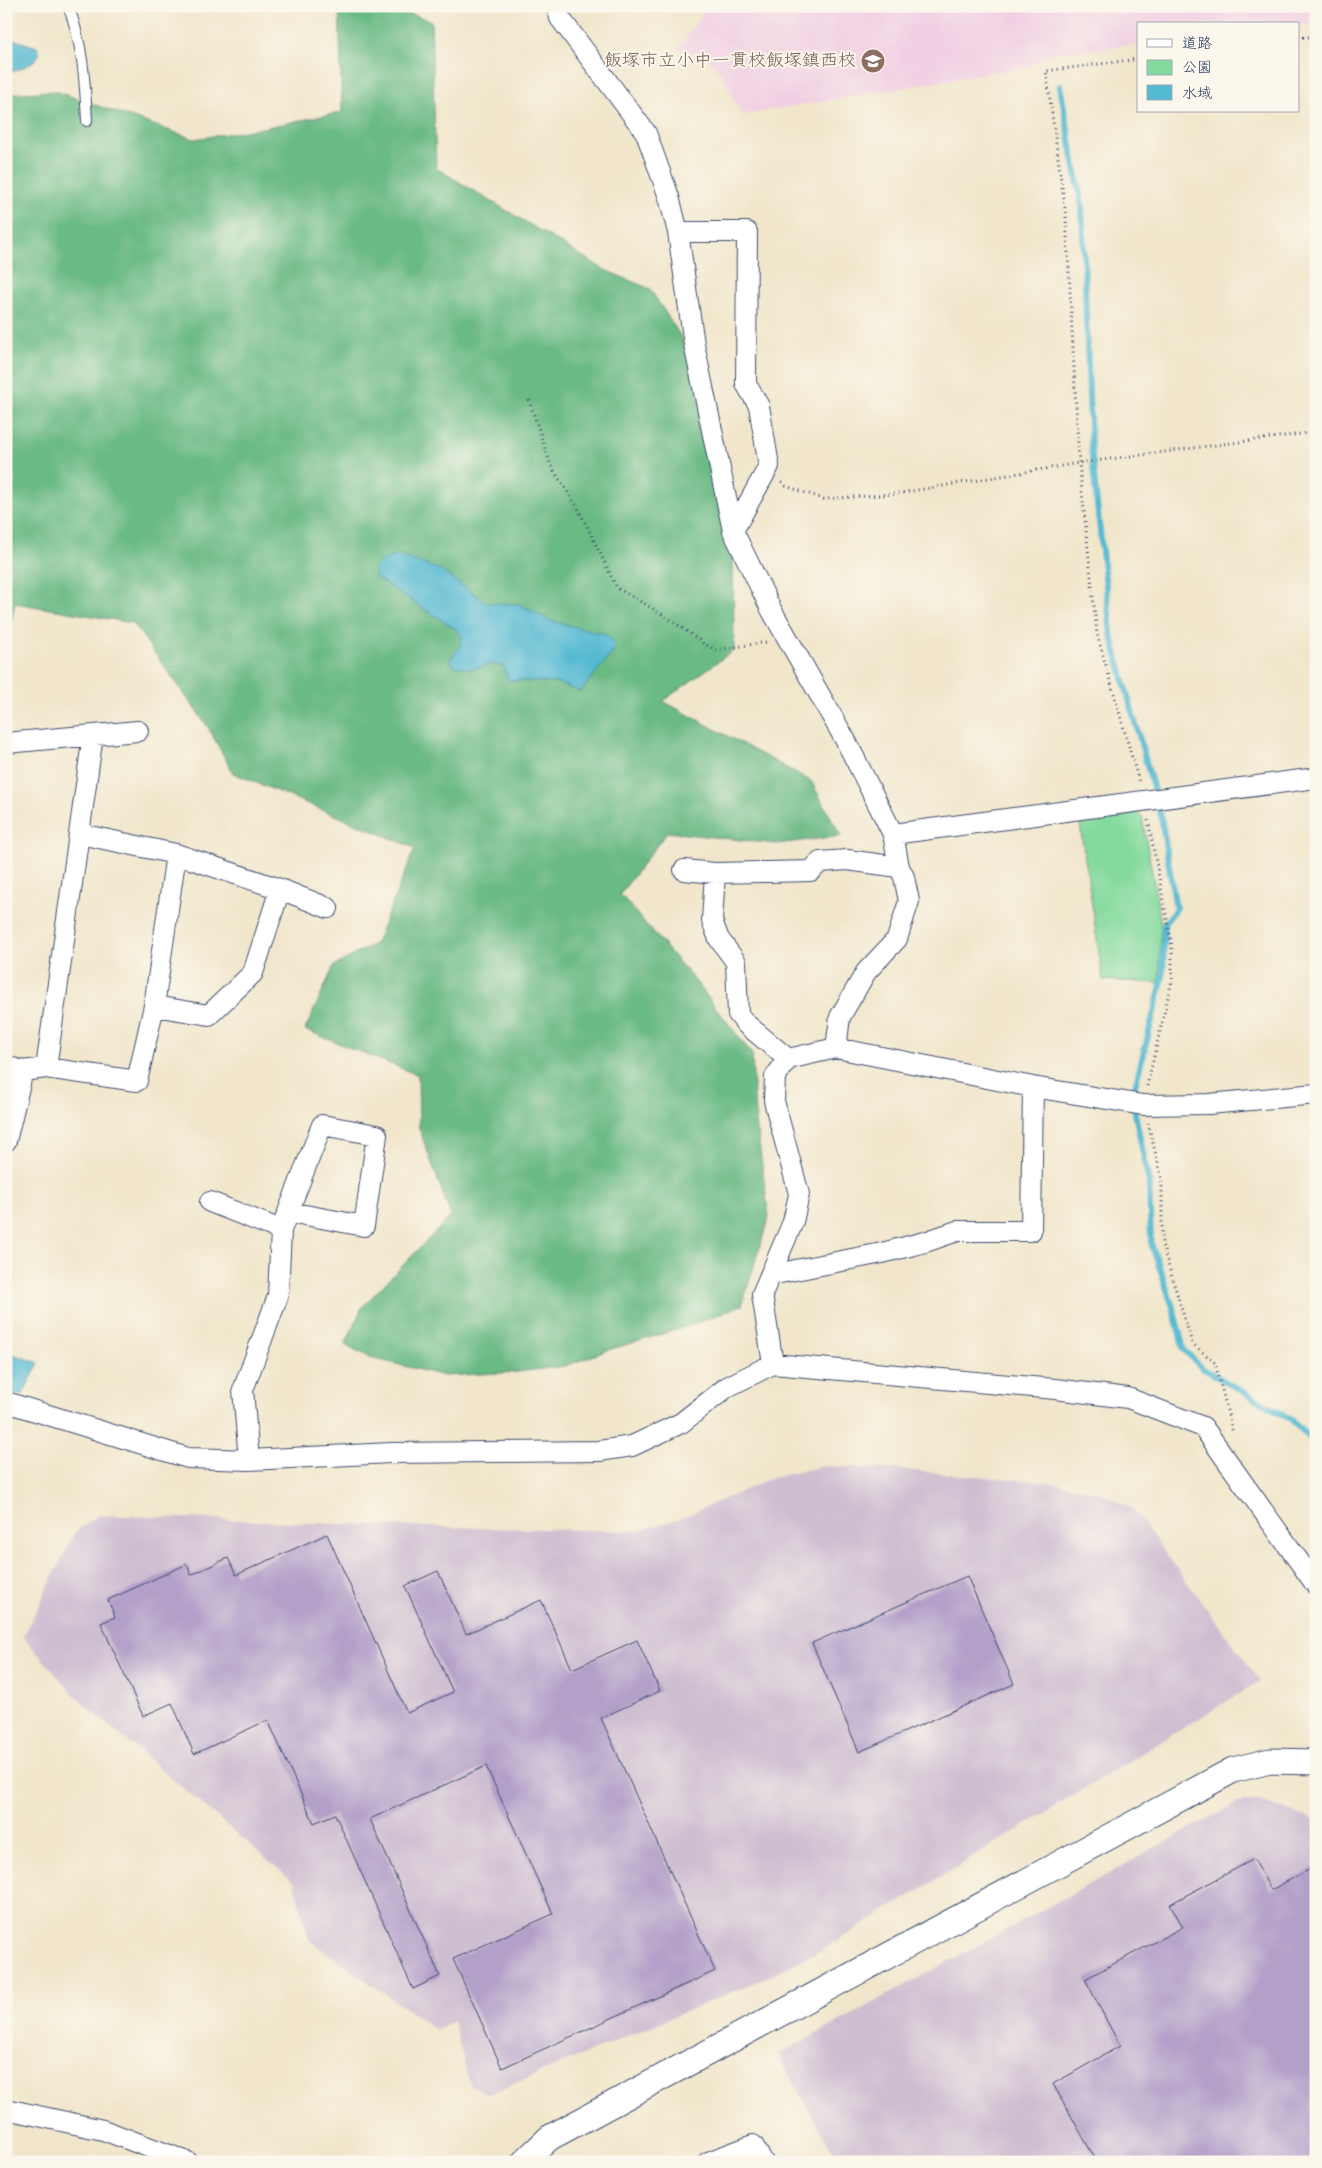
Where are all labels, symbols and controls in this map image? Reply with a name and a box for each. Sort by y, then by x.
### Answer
legend [1137,22,1300,112]
text: 道路 [1182,34,1212,54]
school or university icon: 飯塚市立小中一貫校飯塚鎮西校 [860,48,886,74]
place label: 飯塚市立小中一貫校飯塚鎮西校 [604,49,856,73]
text: 公園 [1182,58,1212,78]
text: 水域 [1182,84,1212,104]

